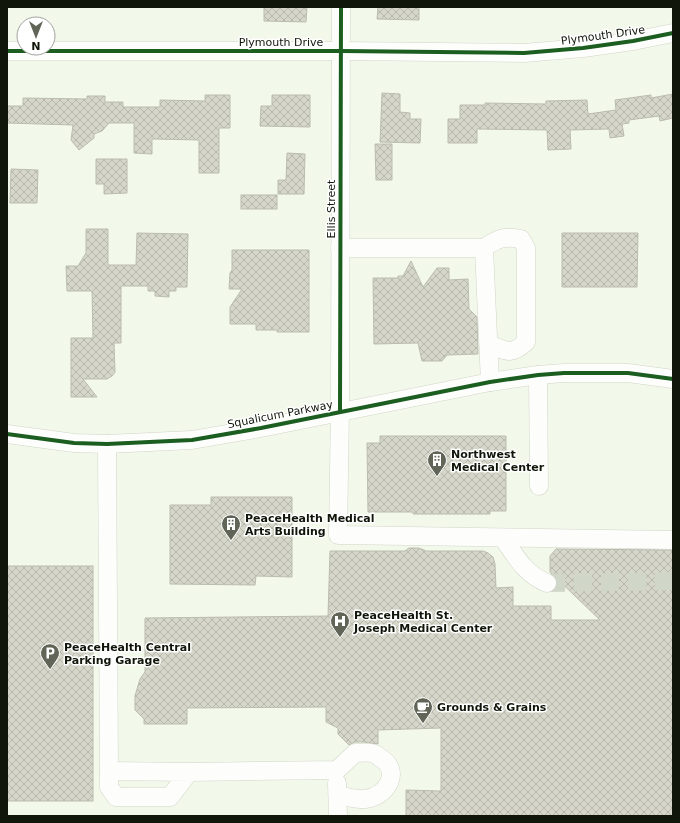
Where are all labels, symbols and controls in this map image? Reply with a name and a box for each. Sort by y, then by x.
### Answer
north arrow [16,16,56,56]
street label: Plymouth Drive [560,23,646,48]
street label: Plymouth Drive [239,36,324,49]
text: N [31,39,41,52]
street label: Ellis Street [325,179,338,238]
street label: Squalicum Parkway [226,398,334,431]
place label: Northwest Medical Center [451,448,545,474]
building icon: Northwest Medical Center [426,449,448,477]
place label: PeaceHealth Medical Arts Building [245,512,374,538]
building icon: PeaceHealth Medical Arts Building [220,513,242,541]
place label: PeaceHealth St. Joseph Medical Center [353,609,493,635]
hospital icon: PeaceHealth St. Joseph Medical Center [329,610,351,638]
place label: PeaceHealth Central Parking Garage [64,641,191,667]
parking icon: PeaceHealth Central Parking Garage [39,642,61,670]
cafe icon: Grounds & Grains [412,696,434,724]
place label: Grounds & Grains [437,701,547,714]

